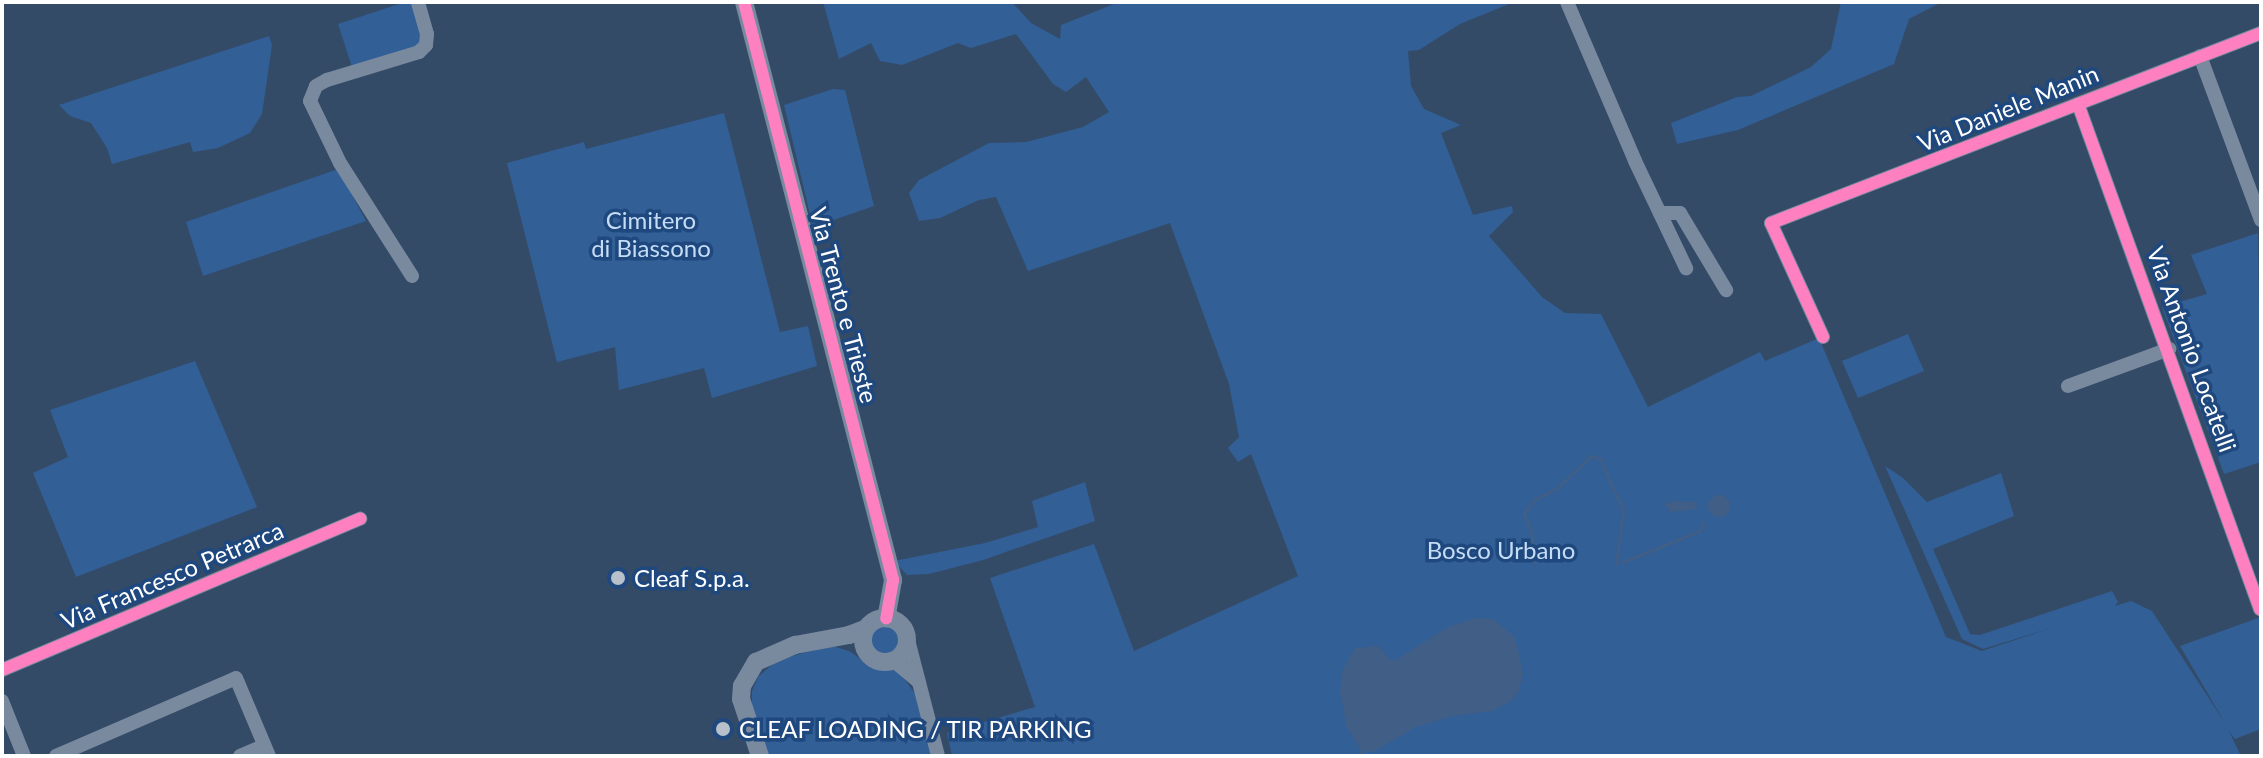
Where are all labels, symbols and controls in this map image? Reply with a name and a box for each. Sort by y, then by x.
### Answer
street label: Via Daniele Manin [1913,59,2103,157]
street label: Via Trento e Trieste [804,203,884,407]
park label: Cimitero di Biassono [591,206,711,262]
street label: Via Antonio Locatelli [2141,242,2243,456]
street label: Via Francesco Petrarca [56,515,288,635]
park label: Bosco Urbano [1427,536,1575,564]
place label: Cleaf S.p.a. [634,564,750,592]
marker: Cleaf S.p.a. [609,569,627,587]
place label: CLEAF LOADING / TIR PARKING [739,715,1093,743]
marker: CLEAF LOADING / TIR PARKING [714,720,732,738]

